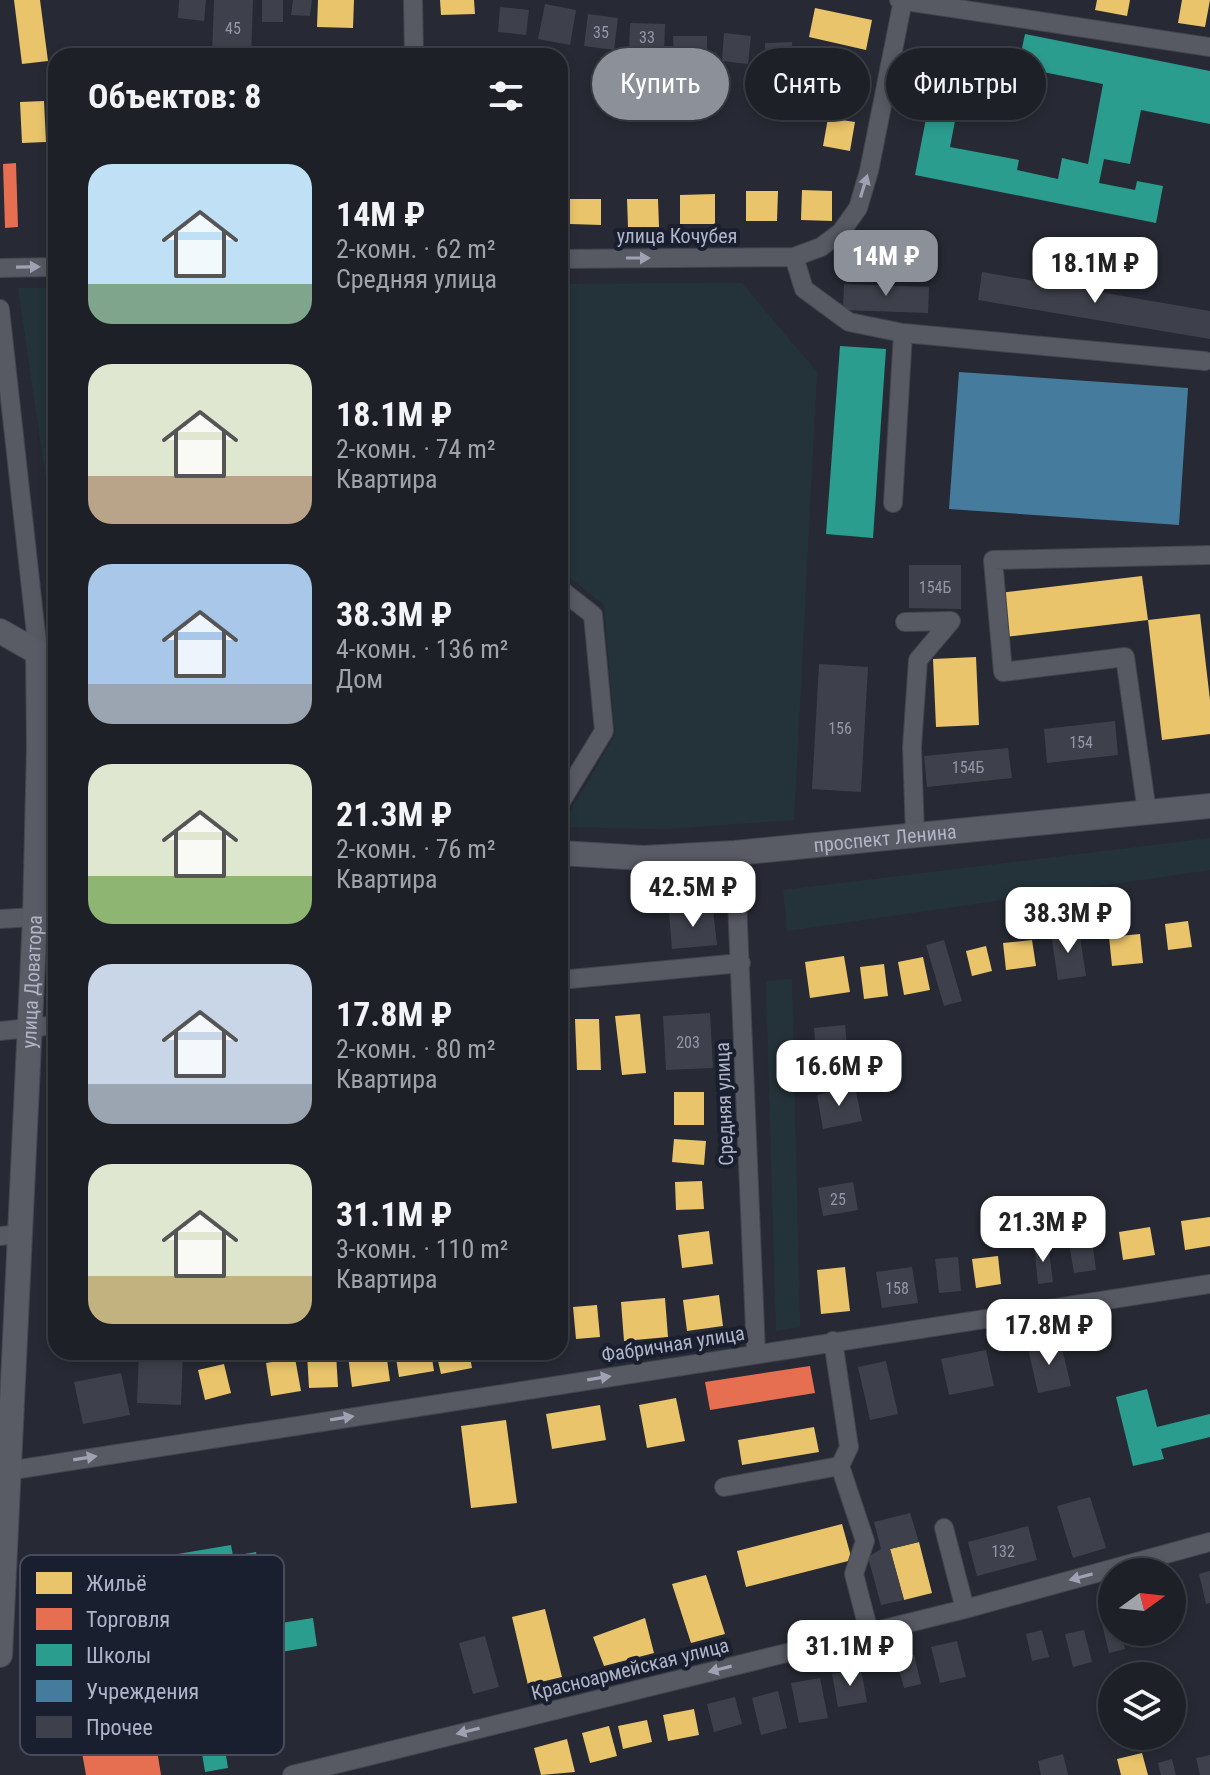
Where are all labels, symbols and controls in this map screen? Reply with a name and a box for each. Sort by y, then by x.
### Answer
house number: 45 [225,19,241,38]
house number: 35 [593,23,609,42]
house number: 33 [639,28,655,47]
chip: Купить [592,48,729,120]
chip: Снять [745,48,870,120]
chip: Фильтры [886,48,1046,120]
icon: filters [484,74,528,118]
text: Объектов: 8 [88,76,262,116]
one-way arrow [859,174,871,198]
text: 14M ₽ [336,194,425,234]
icon: home [152,196,248,292]
street label: улица Кочубея [617,224,737,248]
pin: 14M ₽ [830,230,942,298]
text: 2-комн. · 62 m² [336,234,496,264]
pin: 18.1M ₽ [1021,237,1169,305]
text: 14M ₽ [852,241,920,271]
text: 18.1M ₽ [1051,248,1139,278]
one-way arrow [626,252,651,265]
one-way arrow [16,261,41,273]
text: Средняя улица [336,264,497,294]
text: 18.1M ₽ [336,394,452,434]
icon: home [152,396,248,492]
text: 2-комн. · 74 m² [336,434,496,464]
text: Квартира [336,464,438,494]
house number: 154Б [919,578,951,597]
text: 38.3M ₽ [336,594,452,634]
icon: home [152,596,248,692]
text: 4-комн. · 136 m² [336,634,508,664]
text: Дом [336,664,383,694]
house number: 156 [828,719,852,738]
house number: 154 [1069,733,1093,752]
house number: 154Б [952,758,984,777]
text: 21.3M ₽ [336,794,452,834]
icon: home [152,796,248,892]
street label: проспект Ленина [812,819,958,857]
text: 2-комн. · 76 m² [336,834,496,864]
pin: 42.5M ₽ [619,861,767,929]
text: Квартира [336,864,438,894]
text: 42.5M ₽ [649,872,737,902]
pin: 38.3M ₽ [994,887,1142,955]
text: 38.3M ₽ [1024,898,1112,928]
street label: улица Доватора [17,915,47,1049]
text: 17.8M ₽ [336,994,452,1034]
icon: home [152,996,248,1092]
house number: 203 [676,1033,700,1052]
text: 2-комн. · 80 m² [336,1034,496,1064]
pin: 16.6M ₽ [765,1040,913,1108]
street label: Средняя улица [710,1042,738,1166]
text: 16.6M ₽ [795,1051,883,1081]
text: Квартира [336,1064,438,1094]
house number: 25 [830,1190,846,1209]
text: 31.1M ₽ [336,1194,452,1234]
icon: home [152,1196,248,1292]
pin: 21.3M ₽ [969,1196,1117,1264]
text: 21.3M ₽ [999,1207,1087,1237]
text: 3-комн. · 110 m² [336,1234,508,1264]
text: Квартира [336,1264,438,1294]
house number: 158 [885,1279,909,1298]
pin: 17.8M ₽ [975,1299,1123,1367]
text: 17.8M ₽ [1005,1310,1093,1340]
street label: Фабричная улица [600,1321,746,1367]
one-way arrow [587,1371,612,1384]
one-way arrow [330,1411,355,1424]
one-way arrow [73,1451,98,1464]
house number: 132 [991,1542,1015,1561]
legend [20,1555,284,1755]
north arrow [1098,1558,1186,1646]
map controls [1098,1558,1186,1750]
text: Жильё [86,1571,147,1596]
one-way arrow [1068,1572,1093,1584]
text: Торговля [86,1607,170,1632]
pin: 31.1M ₽ [776,1620,924,1688]
text: 31.1M ₽ [806,1631,894,1661]
street label: Красноармейская улица [529,1633,731,1705]
text: Школы [86,1643,151,1668]
button: layers [1098,1662,1186,1750]
one-way arrow [708,1663,733,1676]
text: Учреждения [86,1679,199,1704]
text: Прочее [86,1715,153,1740]
one-way arrow [455,1726,480,1738]

